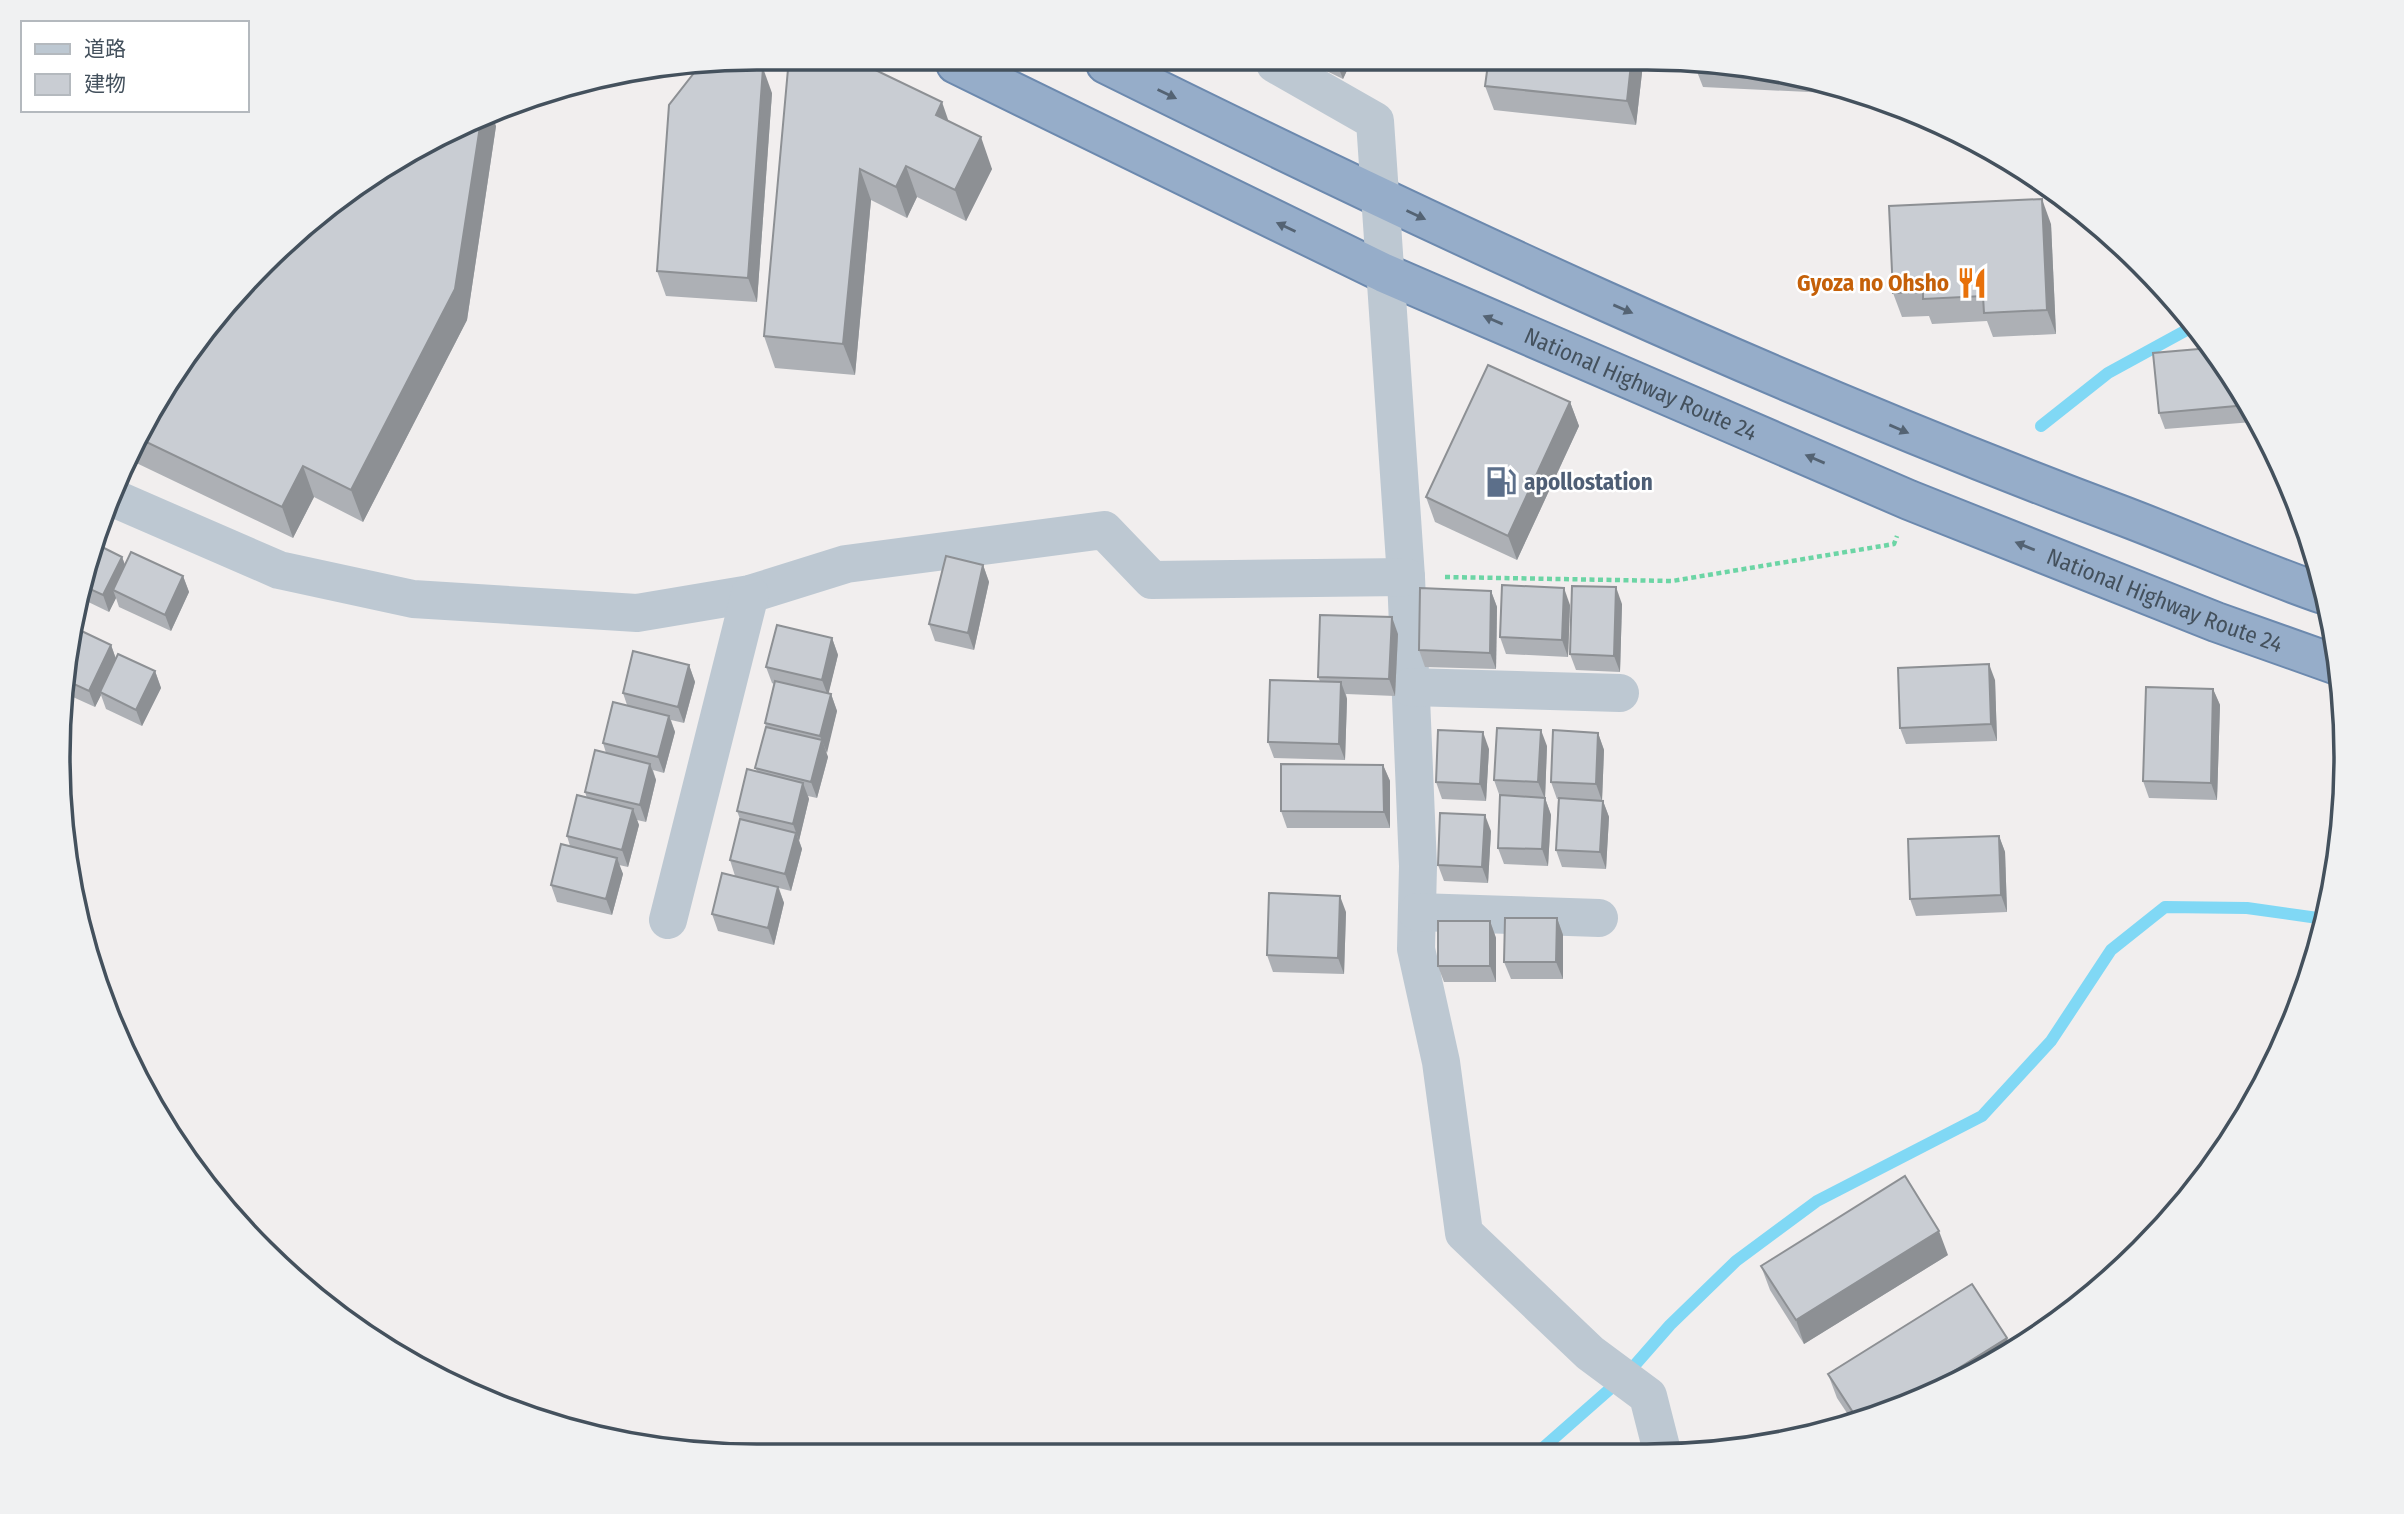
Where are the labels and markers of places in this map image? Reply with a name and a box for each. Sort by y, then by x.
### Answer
restaurant icon: Gyoza no Ohsho [1955,266,1989,300]
place label: Gyoza no Ohsho [1797,269,1949,297]
fuel station icon: apollostation [1484,465,1518,499]
place label: apollostation [1524,468,1653,496]

